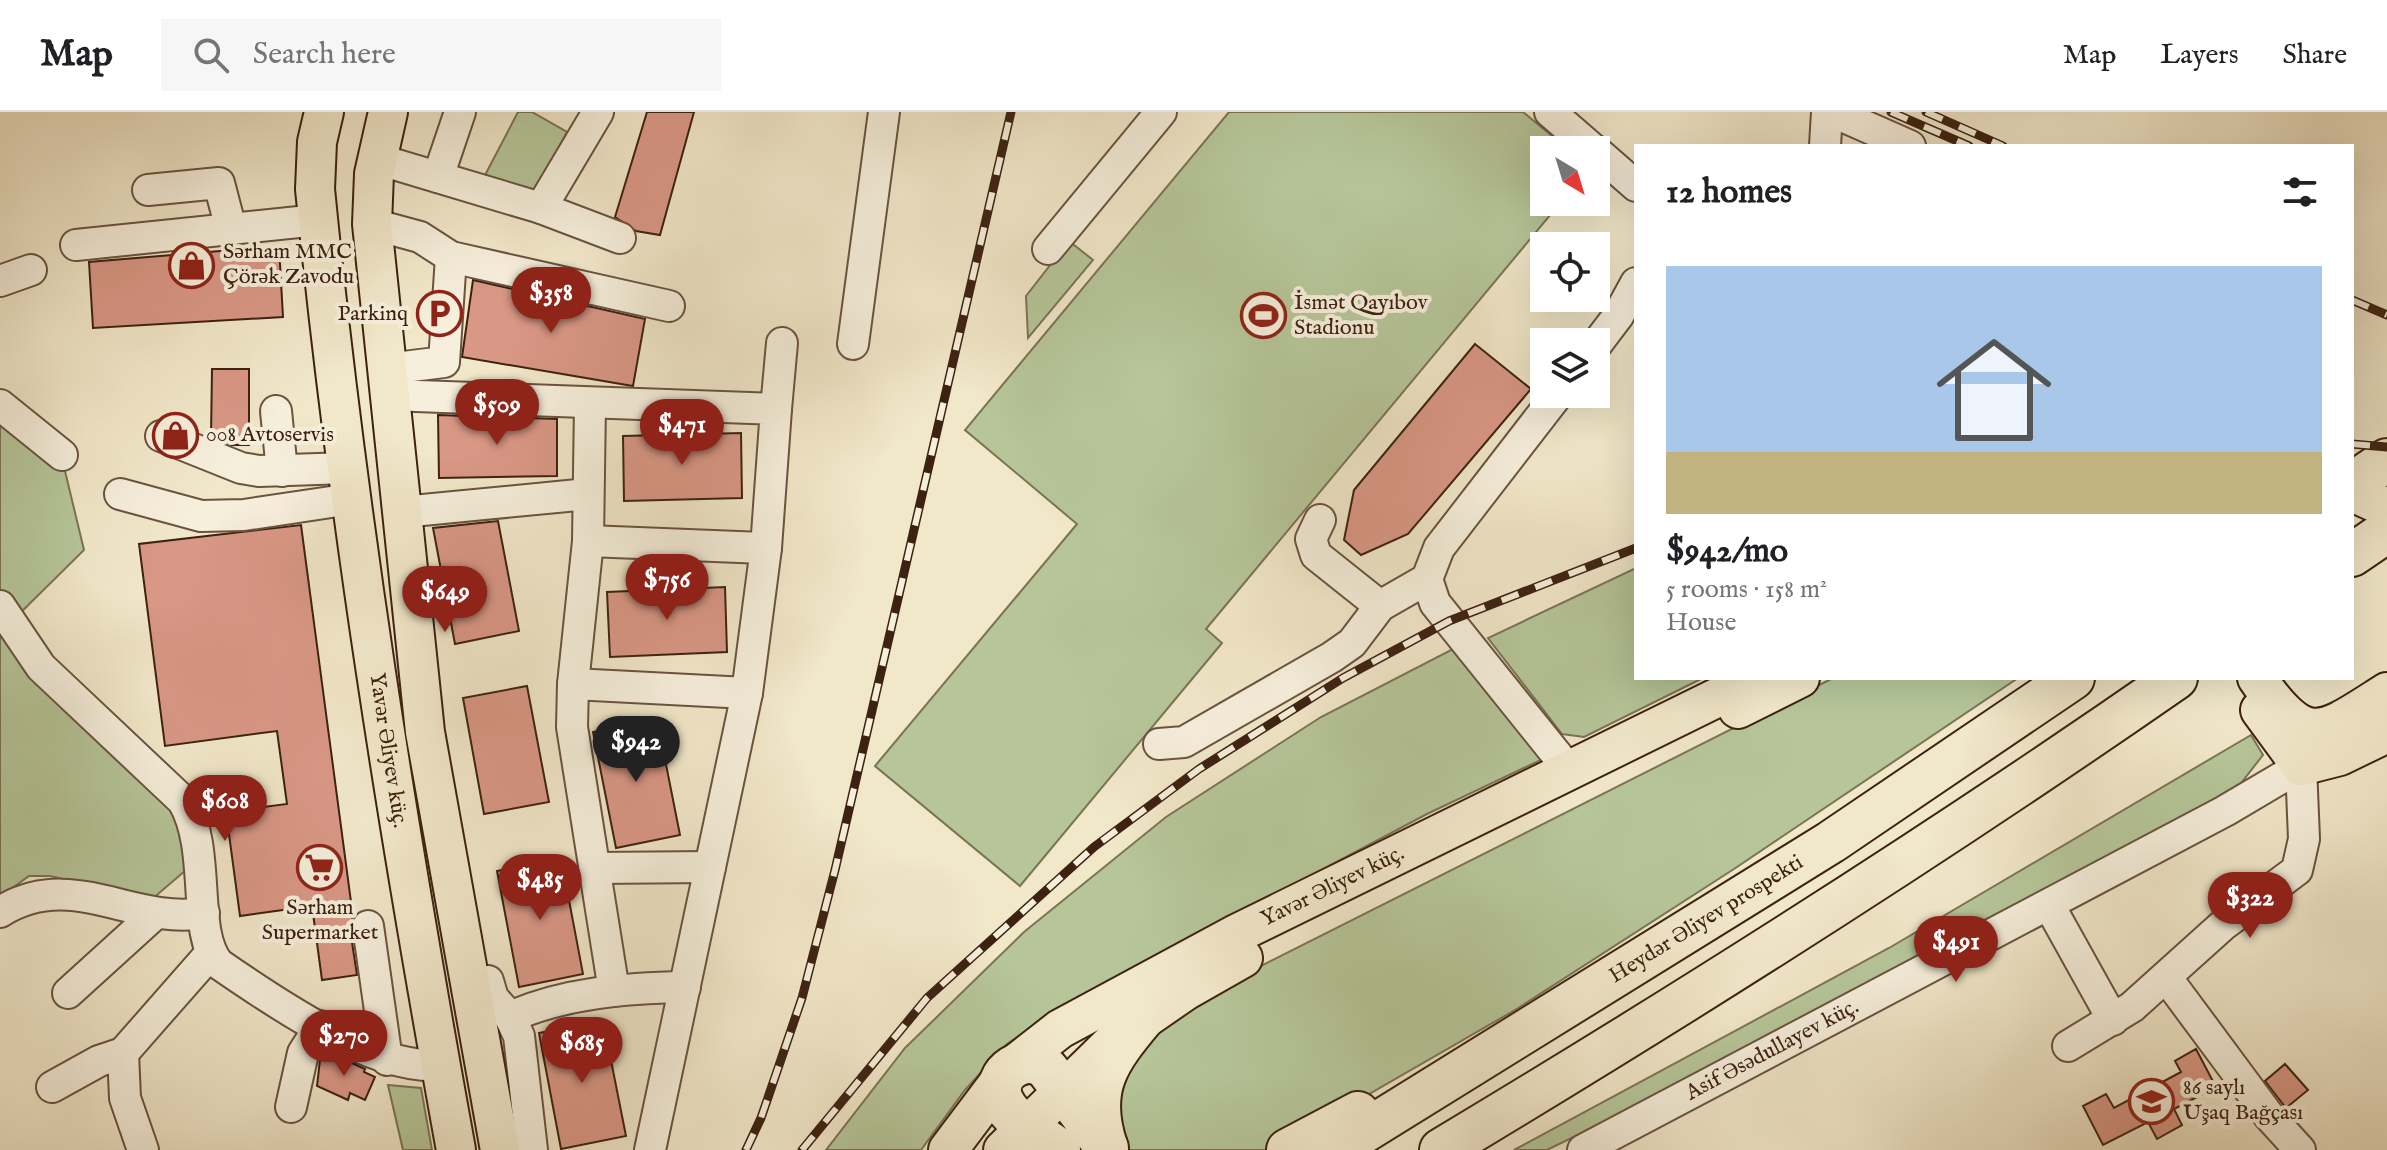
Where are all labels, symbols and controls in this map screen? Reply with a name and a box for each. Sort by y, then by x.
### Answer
search box [161,19,721,91]
text: Map [40,31,113,79]
icon: search [189,33,233,77]
text: Search here [253,36,396,74]
text: Map [2063,38,2116,73]
text: Layers [2160,38,2239,73]
text: Share [2283,38,2347,73]
north arrow [1530,136,1610,216]
map controls [1530,136,1610,408]
icon: filters [2278,170,2322,214]
text: 12 homes [1666,171,1792,214]
button: locate [1530,232,1610,312]
place label: Sərham MMC Çörək Zavodu [223,238,354,291]
shop icon: Sərham MMC Çörək Zavodu [168,241,216,289]
pin: $358 [504,267,598,335]
text: $358 [529,276,573,309]
place label: İsmət Qayıbov Stadionu [1294,289,1428,342]
parking icon: Parkinq [415,290,463,338]
sports icon: İsmət Qayıbov Stadionu [1239,292,1287,340]
place label: Parkinq [338,300,409,328]
icon: home [1922,318,2066,462]
button: layers [1530,328,1610,408]
pin: $509 [450,379,544,447]
text: $509 [473,388,521,421]
pin: $471 [635,399,729,467]
text: $471 [658,408,706,441]
shop icon: 008 Avtoservis [151,411,199,459]
place label: 008 Avtoservis [206,421,334,449]
text: $942/mo [1666,530,1788,573]
pin: $756 [620,554,714,622]
text: $756 [644,563,690,596]
pin: $649 [398,566,492,634]
text: 5 rooms · 158 m² [1666,573,1827,606]
text: $649 [420,575,470,608]
text: House [1666,606,1736,639]
street label: Yavər Əliyev küç. [362,671,414,830]
pin: $942 [589,716,683,784]
text: $942 [611,725,661,758]
pin: $608 [178,775,272,843]
text: $608 [201,784,249,817]
street label: Yavər Əliyev küç. [1256,839,1409,934]
supermarket icon: Sərham Supermarket [296,843,344,891]
street label: Heydər Əliyev prospekti [1604,849,1809,990]
pin: $485 [493,854,587,922]
text: $485 [517,863,563,896]
pin: $322 [2203,872,2297,940]
text: $322 [2226,881,2274,914]
place label: Sərham Supermarket [262,894,379,947]
pin: $491 [1909,916,2003,984]
text: $491 [1932,925,1980,958]
street label: Asif Əsədullayev küç. [1680,993,1864,1108]
pin: $270 [297,1010,391,1078]
pin: $685 [535,1017,629,1085]
text: $270 [318,1019,370,1052]
text: $685 [560,1026,604,1059]
place label: 86 saylı Uşaq Bağçası [2183,1074,2303,1127]
school or university icon: 86 saylı Uşaq Bağçası [2128,1077,2176,1125]

